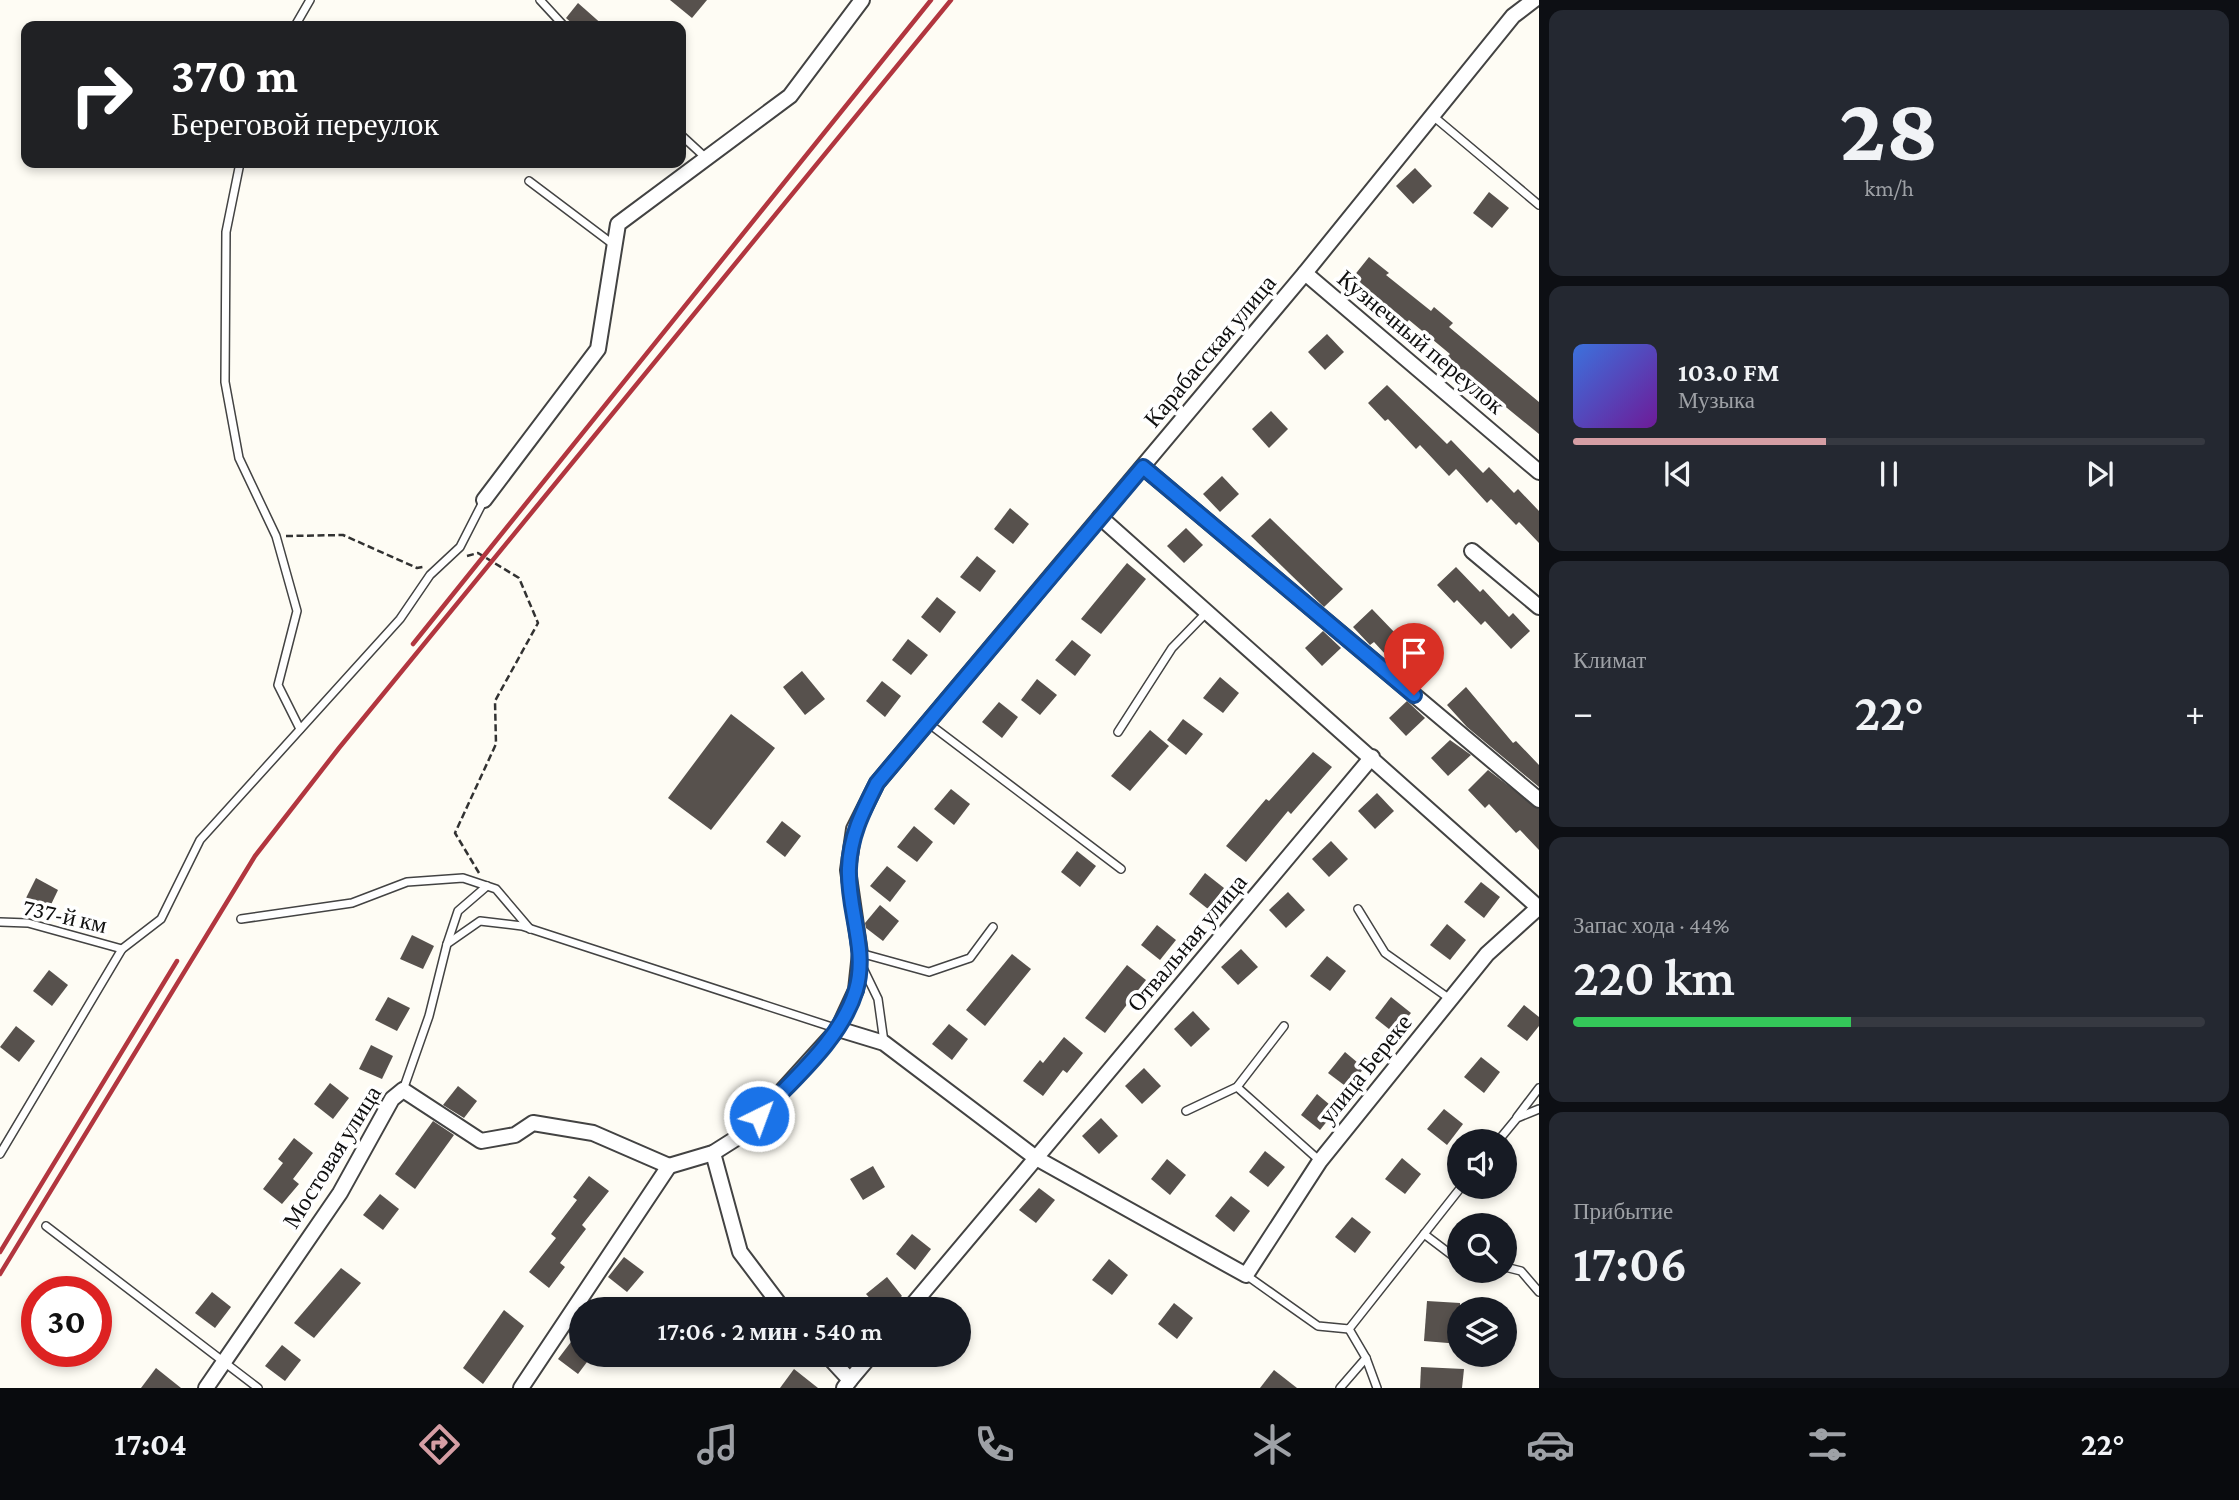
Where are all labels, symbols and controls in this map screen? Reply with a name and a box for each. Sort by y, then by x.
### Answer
text: 370 m [171,48,298,103]
icon: right [56,49,147,140]
text: 28 [1839,78,1939,180]
text: Береговой переулок [171,106,439,142]
text: km/h [1864,175,1914,201]
street label: Кузнечный переулок [1333,264,1510,419]
street label: Карабасская улица [1138,269,1281,432]
text: 103.0 FM [1678,358,1779,387]
text: Музыка [1678,387,1755,413]
icon: previous [1659,455,1697,493]
icon: pause [1870,455,1908,493]
icon: next [2081,455,2119,493]
pin [1384,623,1444,695]
icon: arrive [1395,634,1433,672]
text: Климат [1573,647,1646,673]
text: 22° [1854,683,1924,741]
text: − [1573,691,1593,733]
text: + [2185,691,2205,733]
street label: Отвальная улица [1121,868,1252,1017]
street label: 737-й км [20,893,110,938]
text: Запас хода · 44% [1573,912,1729,938]
text: 220 km [1573,948,1735,1006]
street label: улица Береке [1312,1009,1417,1129]
position arrow [722,1079,796,1153]
street label: Мостовая улица [277,1080,386,1233]
map controls [1447,1129,1517,1367]
button: sound [1447,1129,1517,1199]
text: Прибытие [1573,1198,1673,1224]
button: search [1447,1213,1517,1283]
text: 17:06 [1573,1234,1687,1292]
speed limit sign: 30 [21,1276,112,1367]
button: layers [1447,1297,1517,1367]
text: 17:06 · 2 мин · 540 m [658,1317,882,1346]
icon: directions [415,1420,464,1469]
icon: music [693,1420,742,1469]
icon: phone [970,1420,1019,1469]
icon: climate [1248,1420,1297,1469]
icon: car [1526,1420,1575,1469]
icon: filters [1803,1420,1852,1469]
text: 17:04 [114,1426,187,1462]
text: 22° [2081,1426,2125,1462]

